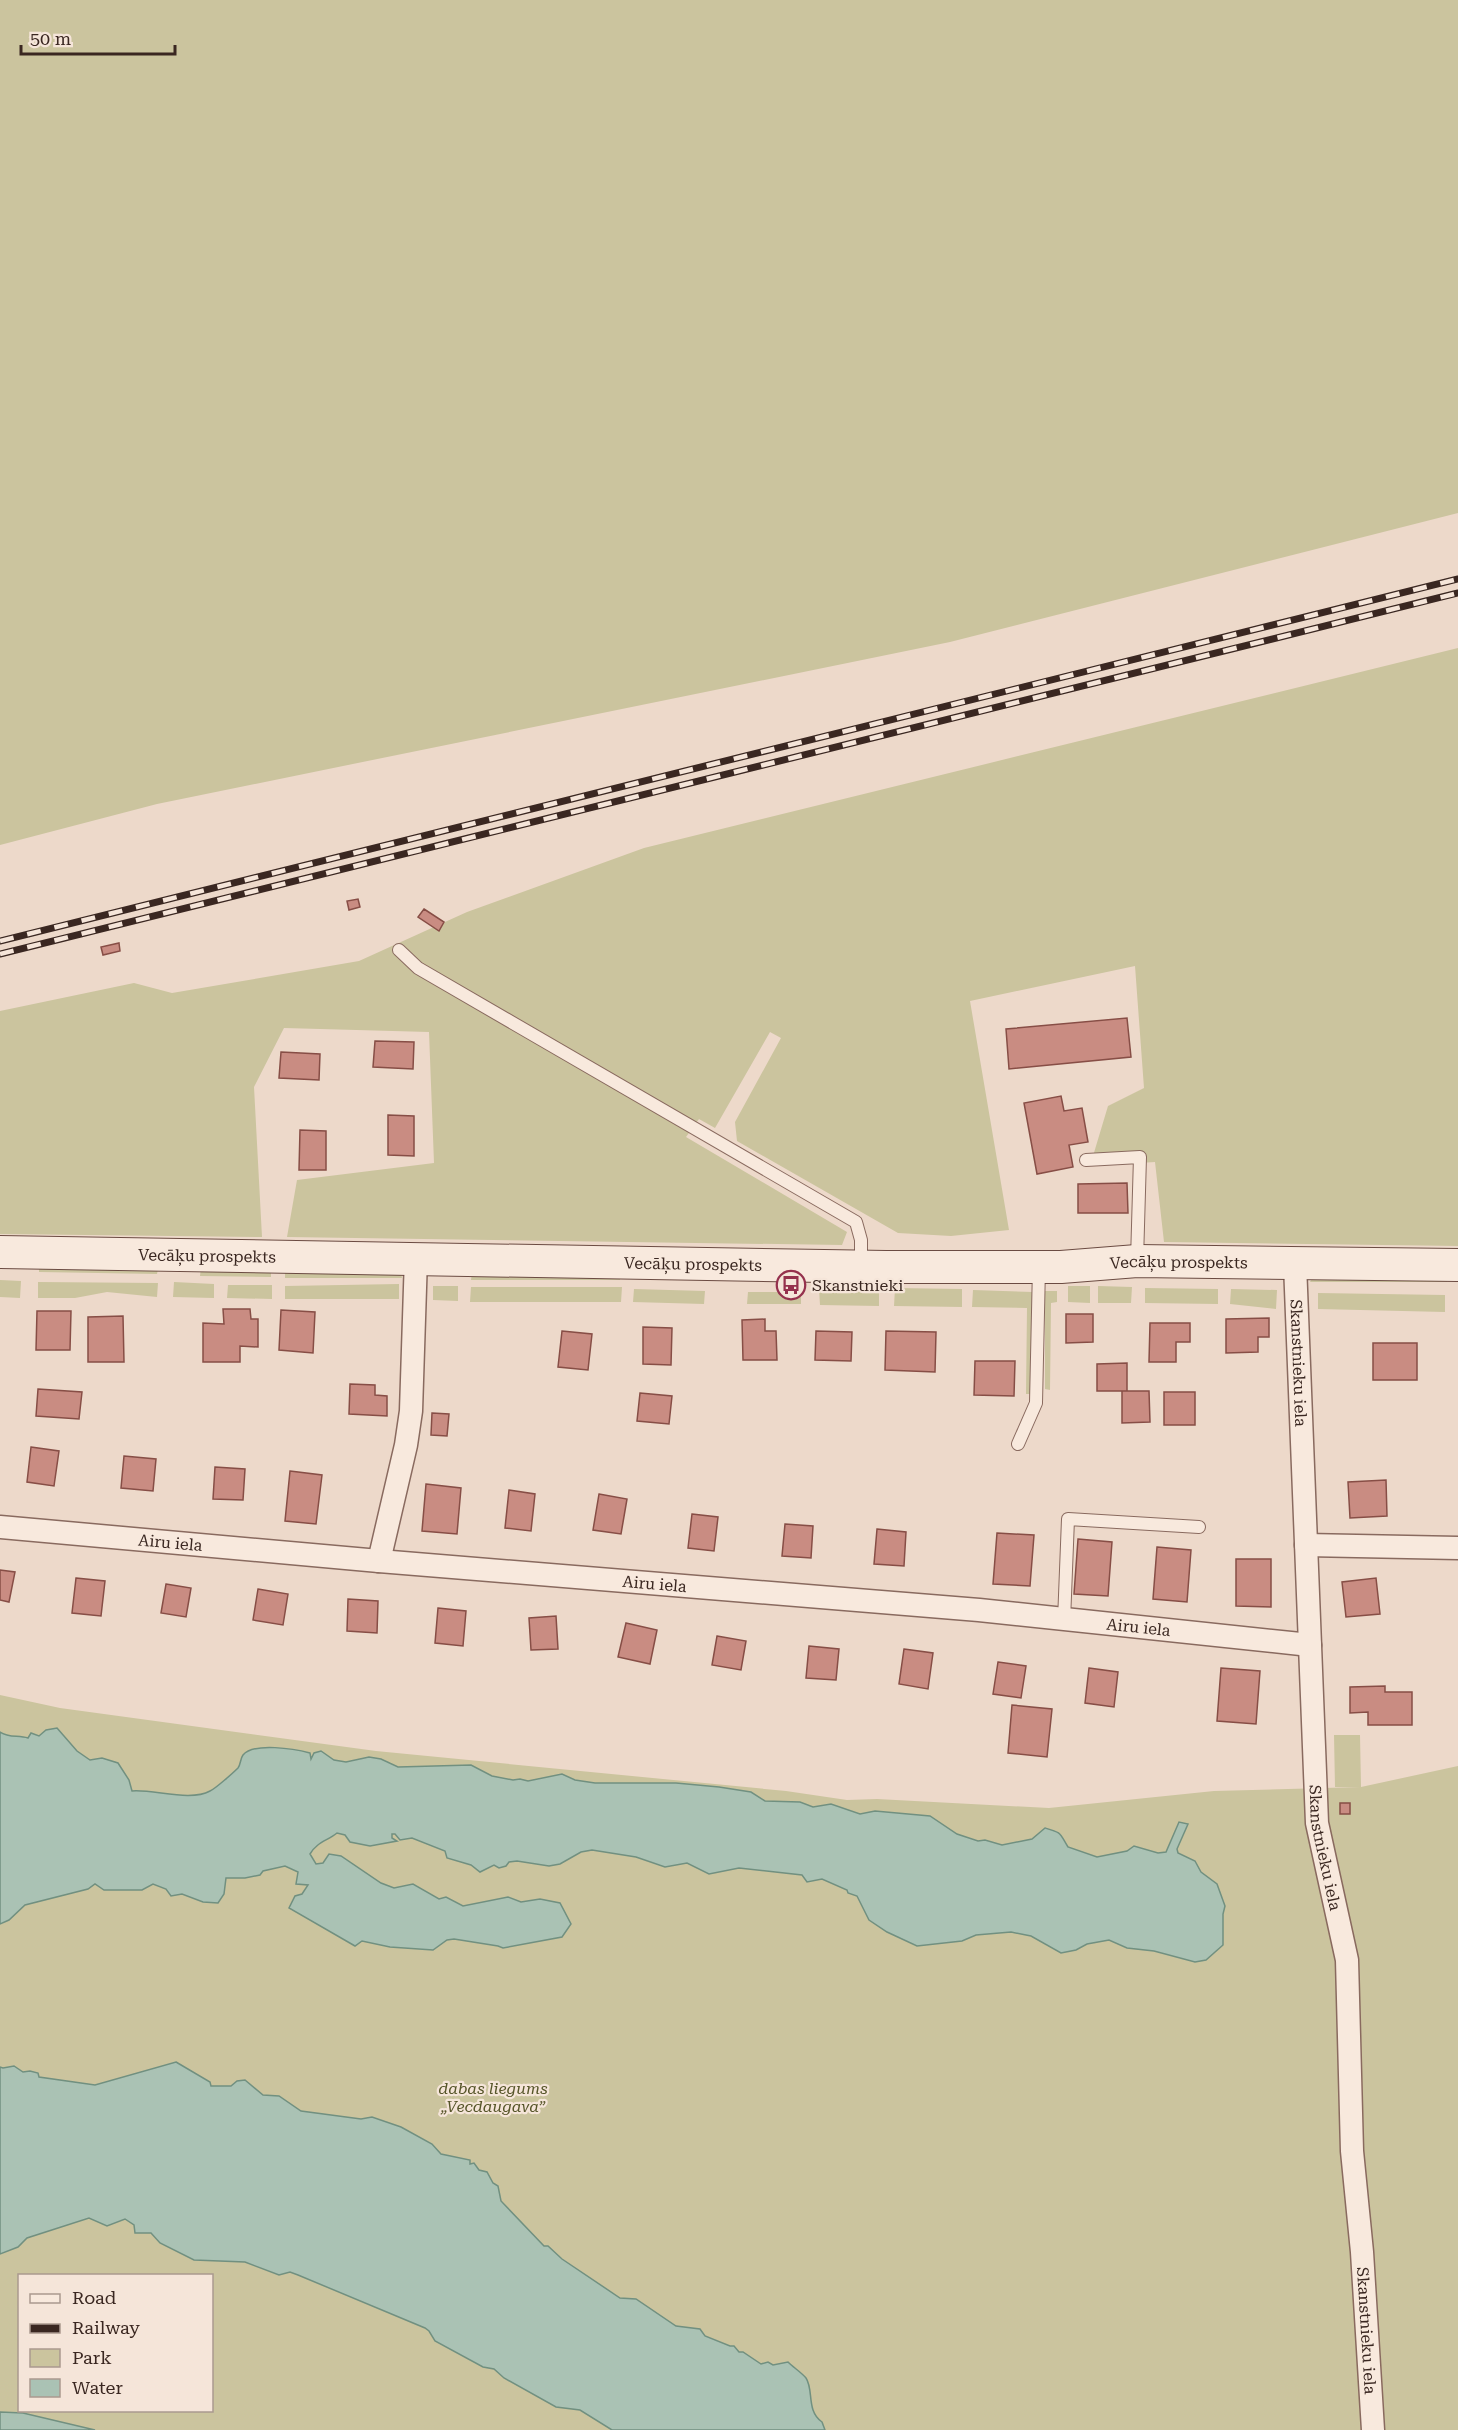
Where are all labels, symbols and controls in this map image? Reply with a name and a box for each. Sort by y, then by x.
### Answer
scale bar [21,18,176,56]
text: 50 m [30,28,71,49]
street label: Vecāķu prospekts [138,1245,276,1266]
street label: Vecāķu prospekts [1109,1251,1248,1273]
street label: Vecāķu prospekts [624,1253,762,1274]
bus stop icon: Skanstnieki [775,1269,807,1301]
place label: Skanstnieki [812,1276,903,1295]
street label: Skanstnieku iela [1287,1299,1311,1427]
street label: Airu iela [137,1530,203,1555]
street label: Airu iela [622,1571,688,1596]
street label: Airu iela [1106,1614,1172,1640]
street label: Skanstnieku iela [1306,1784,1345,1913]
park label: dabas liegums „Vecdaugava” [438,2079,548,2116]
street label: Skanstnieku iela [1353,2266,1380,2395]
legend [18,2274,213,2412]
text: Road [72,2287,117,2308]
text: Railway [72,2317,140,2338]
text: Park [72,2347,112,2368]
text: Water [72,2377,123,2398]

